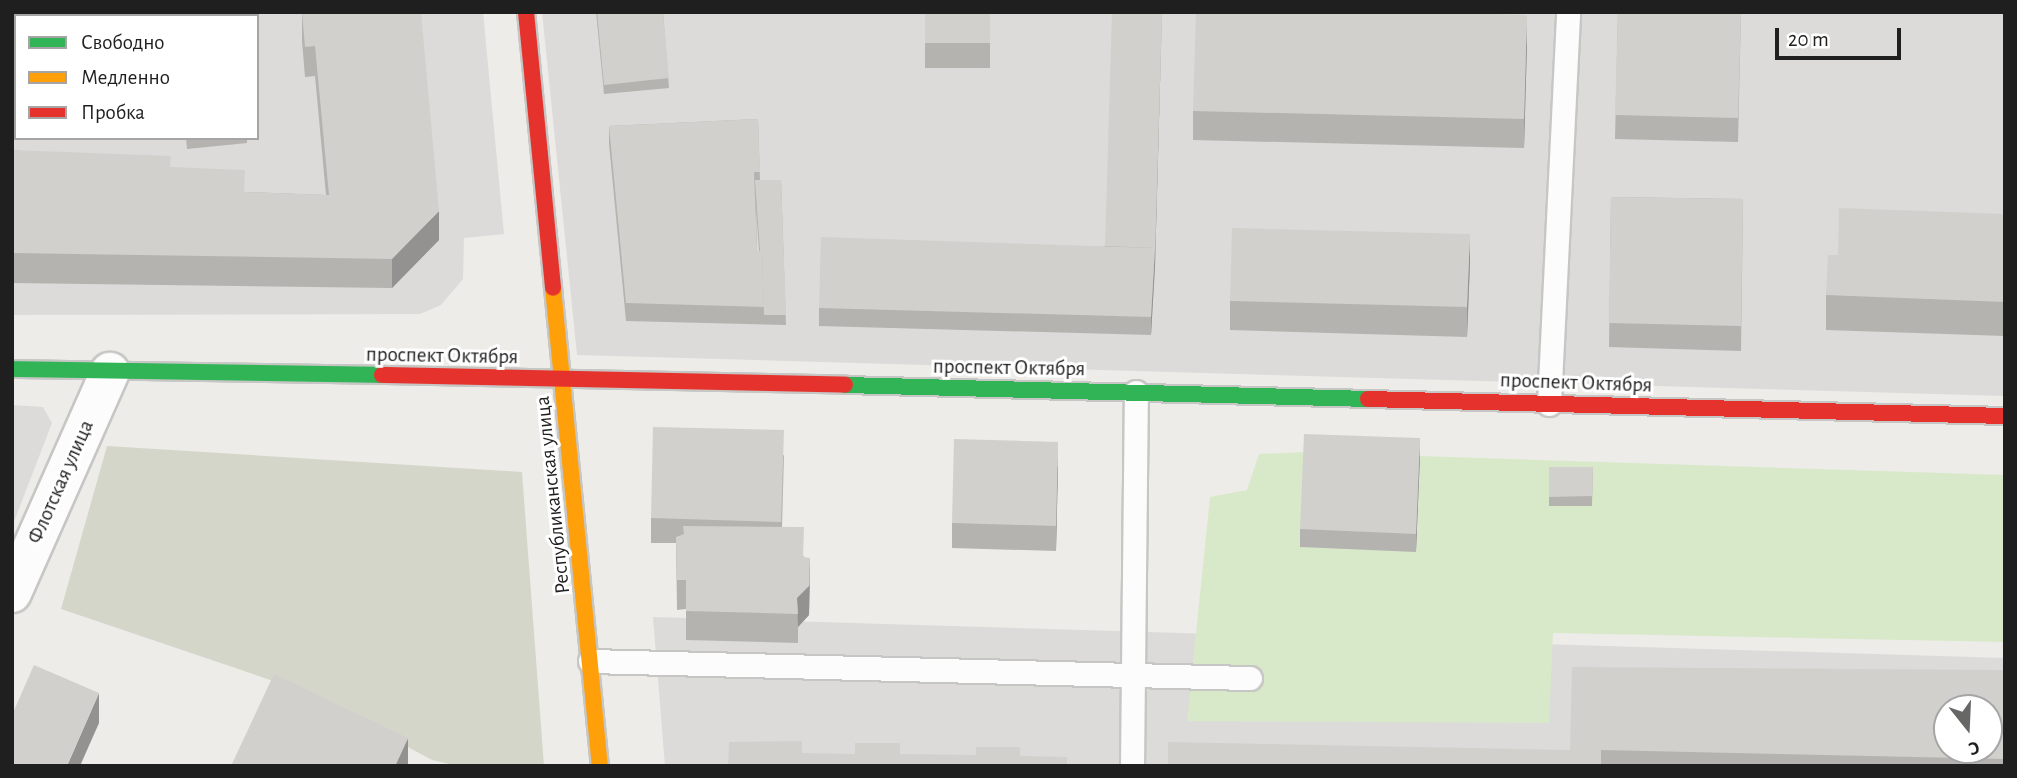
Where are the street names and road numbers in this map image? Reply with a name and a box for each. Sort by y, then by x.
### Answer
street label: проспект Октября [366,342,518,370]
street label: проспект Октября [933,354,1085,382]
street label: проспект Октября [1499,368,1653,398]
street label: Республиканская улица [530,395,576,595]
street label: Флотская улица [22,416,100,548]

